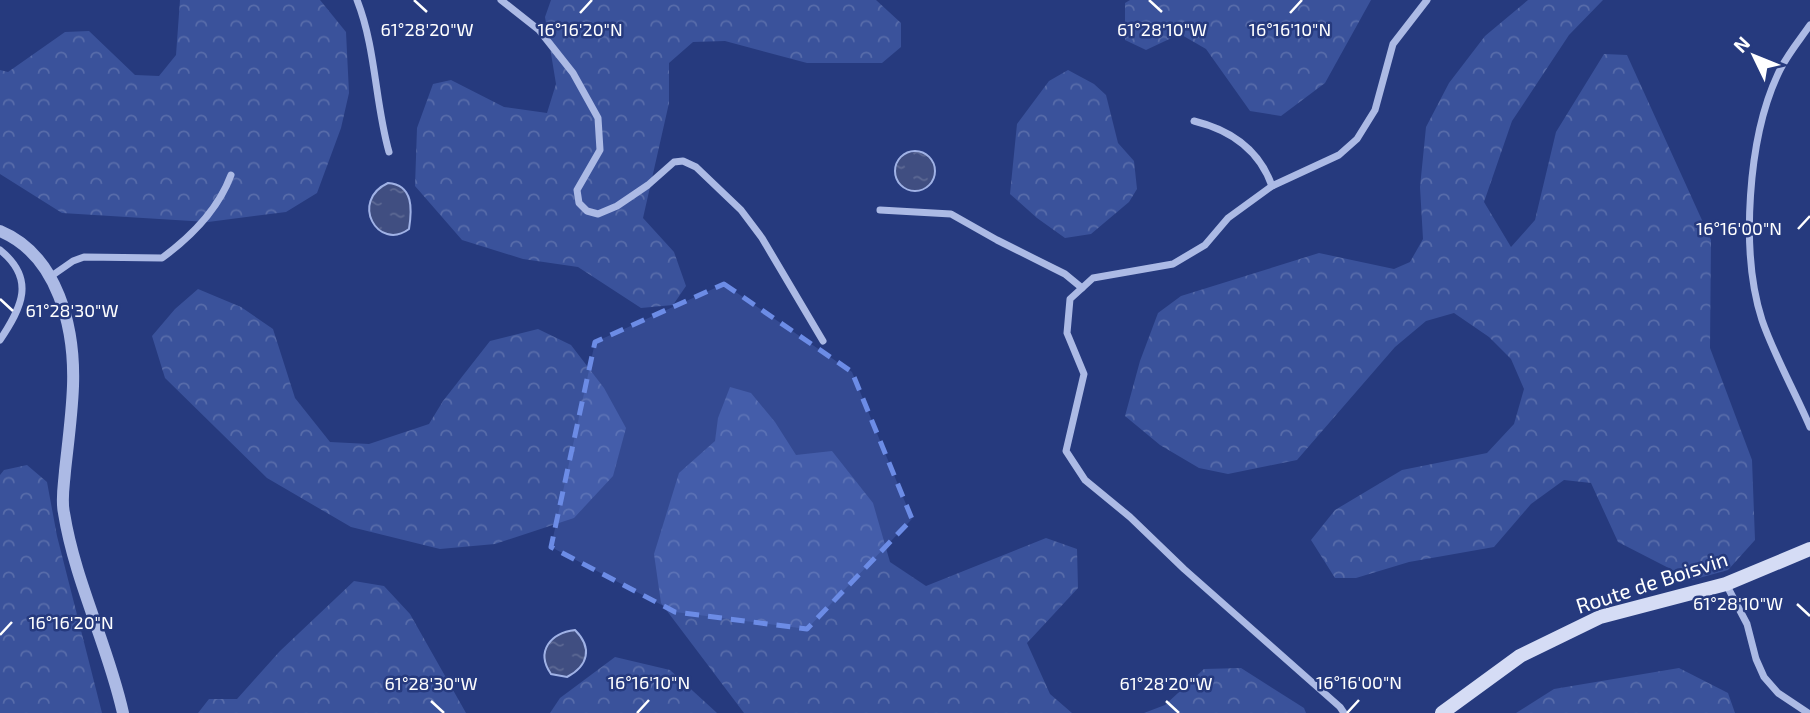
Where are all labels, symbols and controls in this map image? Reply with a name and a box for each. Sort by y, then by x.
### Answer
text: 61°28'20"W [380,18,474,40]
text: 16°16'20"N [537,18,623,40]
text: 61°28'10"W [1117,18,1207,40]
text: 16°16'10"N [1249,18,1331,40]
north arrow [1719,21,1789,91]
text: N [1728,31,1754,57]
text: 16°16'00"N [1696,217,1782,239]
text: 61°28'30"W [25,299,119,321]
street label: Route de Boisvin [1573,545,1731,618]
text: 61°28'10"W [1693,592,1783,614]
text: 16°16'20"N [28,611,114,633]
text: 16°16'10"N [608,671,690,693]
text: 16°16'00"N [1316,671,1402,693]
text: 61°28'30"W [384,672,478,694]
text: 61°28'20"W [1119,672,1213,694]

